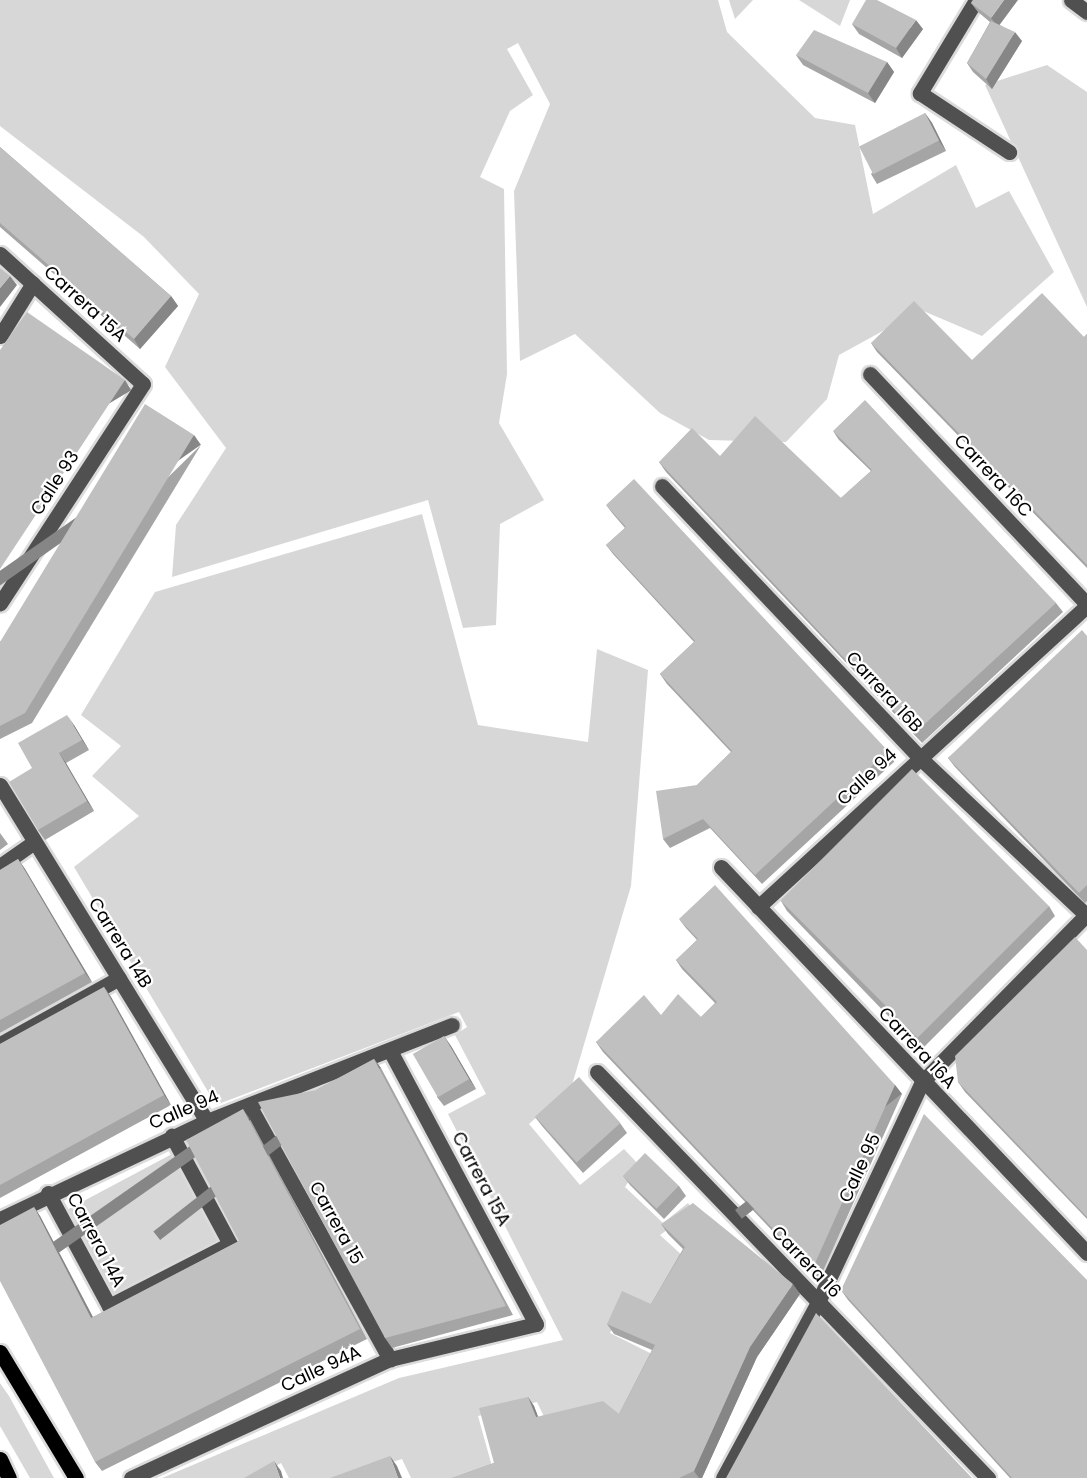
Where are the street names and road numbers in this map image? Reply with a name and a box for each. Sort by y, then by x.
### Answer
street label: Carrera 15A [39,261,131,347]
street label: Carrera 16C [949,430,1037,522]
street label: Calle 93 [26,447,84,519]
street label: Carrera 16B [841,647,927,737]
street label: Calle 94 [833,744,901,810]
street label: Carrera 14B [84,894,156,992]
street label: Carrera 16A [874,1003,960,1093]
street label: Calle 94 [146,1086,222,1134]
street label: Carrera 15A [447,1128,515,1230]
street label: Calle 95 [835,1130,885,1206]
street label: Carrera 15 [304,1178,368,1268]
street label: Carrera 14A [62,1189,130,1291]
street label: Carrera 16 [766,1222,846,1302]
street label: Calle 94A [278,1341,364,1397]

